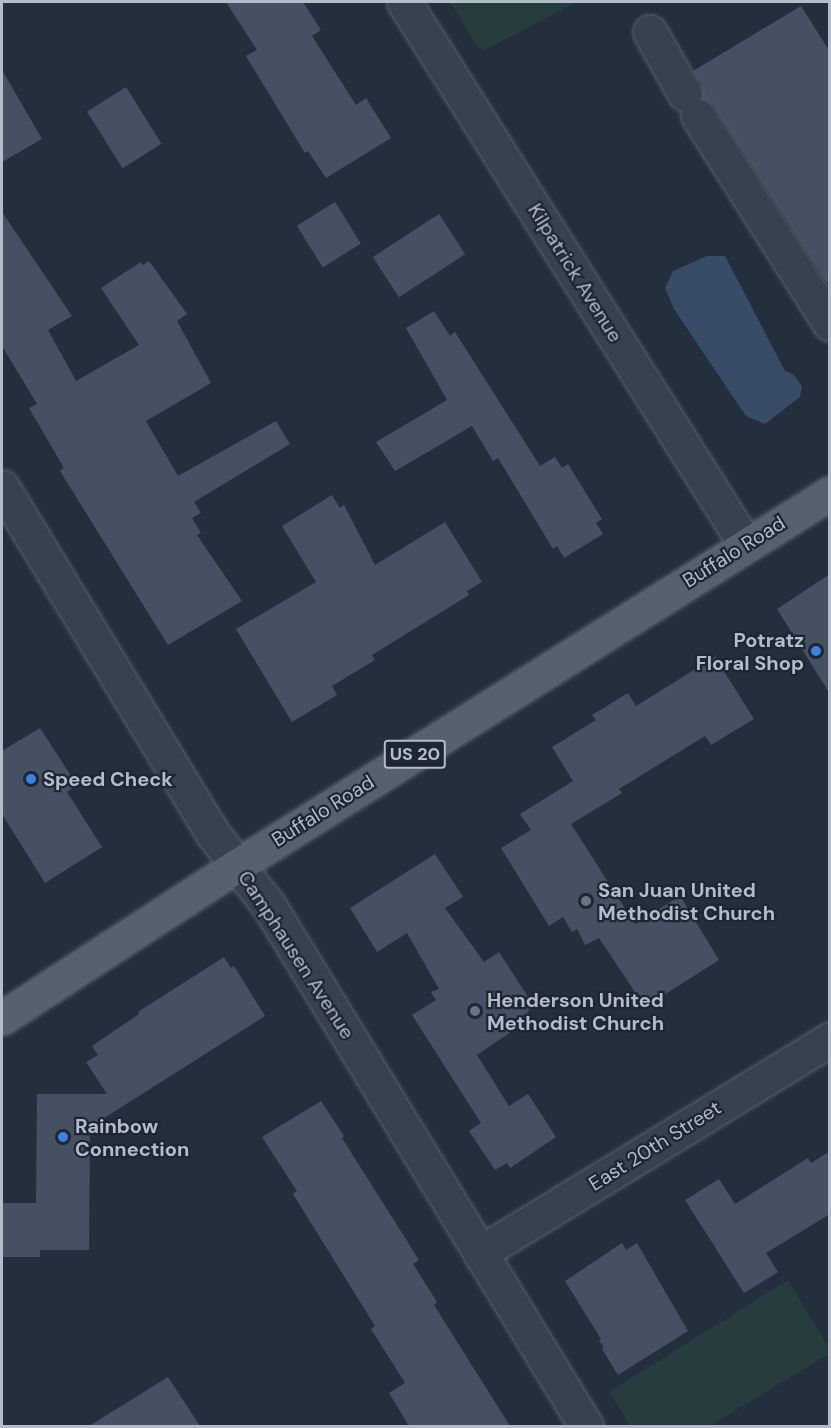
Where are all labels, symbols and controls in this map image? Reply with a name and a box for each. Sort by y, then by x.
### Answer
street label: Kilpatrick Avenue [523,199,627,347]
street label: Buffalo Road [679,511,789,593]
place label: Potratz Floral Shop [696,628,804,675]
marker: Potratz Floral Shop [809,644,823,658]
road number: US 20 [384,739,446,769]
place label: Speed Check [43,767,173,791]
street label: Buffalo Road [268,770,378,852]
marker: Speed Check [24,772,38,786]
street label: Camphausen Avenue [233,866,359,1044]
place label: San Juan United Methodist Church [598,878,775,925]
marker: San Juan United Methodist Church [579,894,593,908]
place label: Henderson United Methodist Church [487,988,664,1035]
marker: Henderson United Methodist Church [468,1004,482,1018]
street label: East 20th Street [584,1096,726,1196]
place label: Rainbow Connection [75,1114,189,1161]
marker: Rainbow Connection [56,1130,70,1144]

